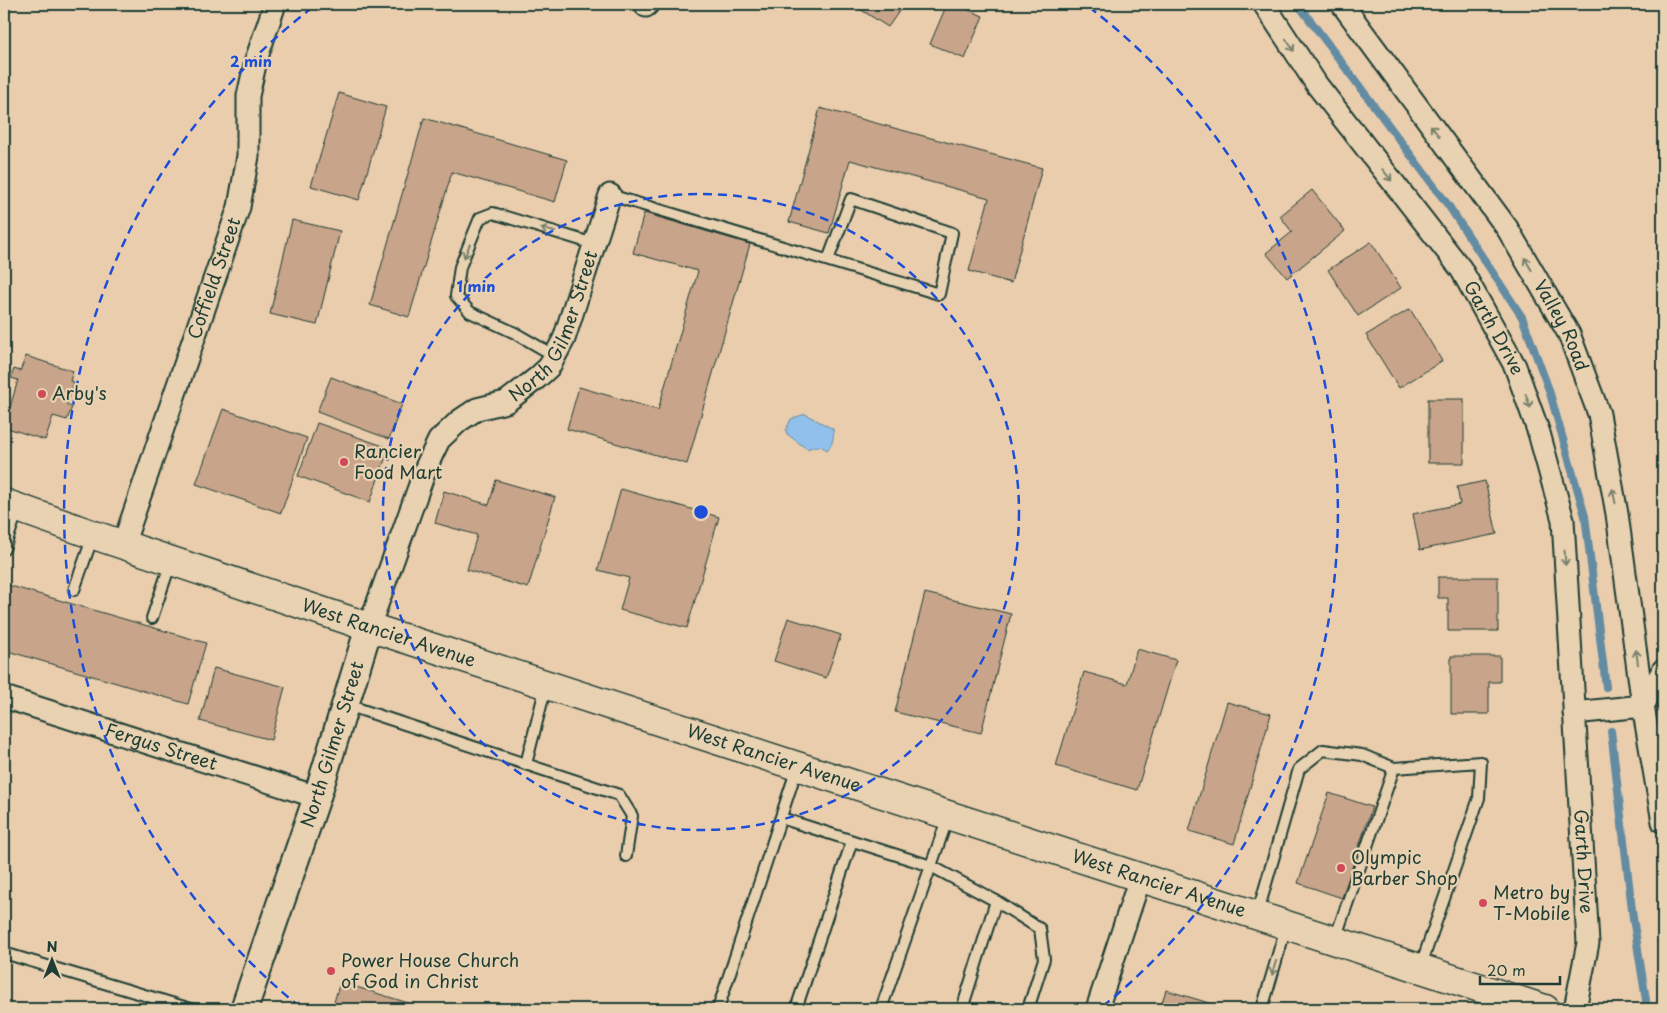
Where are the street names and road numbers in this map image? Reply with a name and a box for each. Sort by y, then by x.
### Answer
street label: Coffield Street [180,213,247,342]
street label: North Gilmer Street [502,247,604,407]
street label: Valley Road [1528,274,1597,374]
street label: Garth Drive [1458,275,1532,378]
street label: West Rancier Avenue [298,590,480,673]
street label: North Gilmer Street [293,658,370,831]
street label: Fergus Street [102,715,221,776]
street label: West Rancier Avenue [684,716,865,798]
street label: Garth Drive [1568,809,1601,915]
street label: West Rancier Avenue [1069,841,1250,923]

